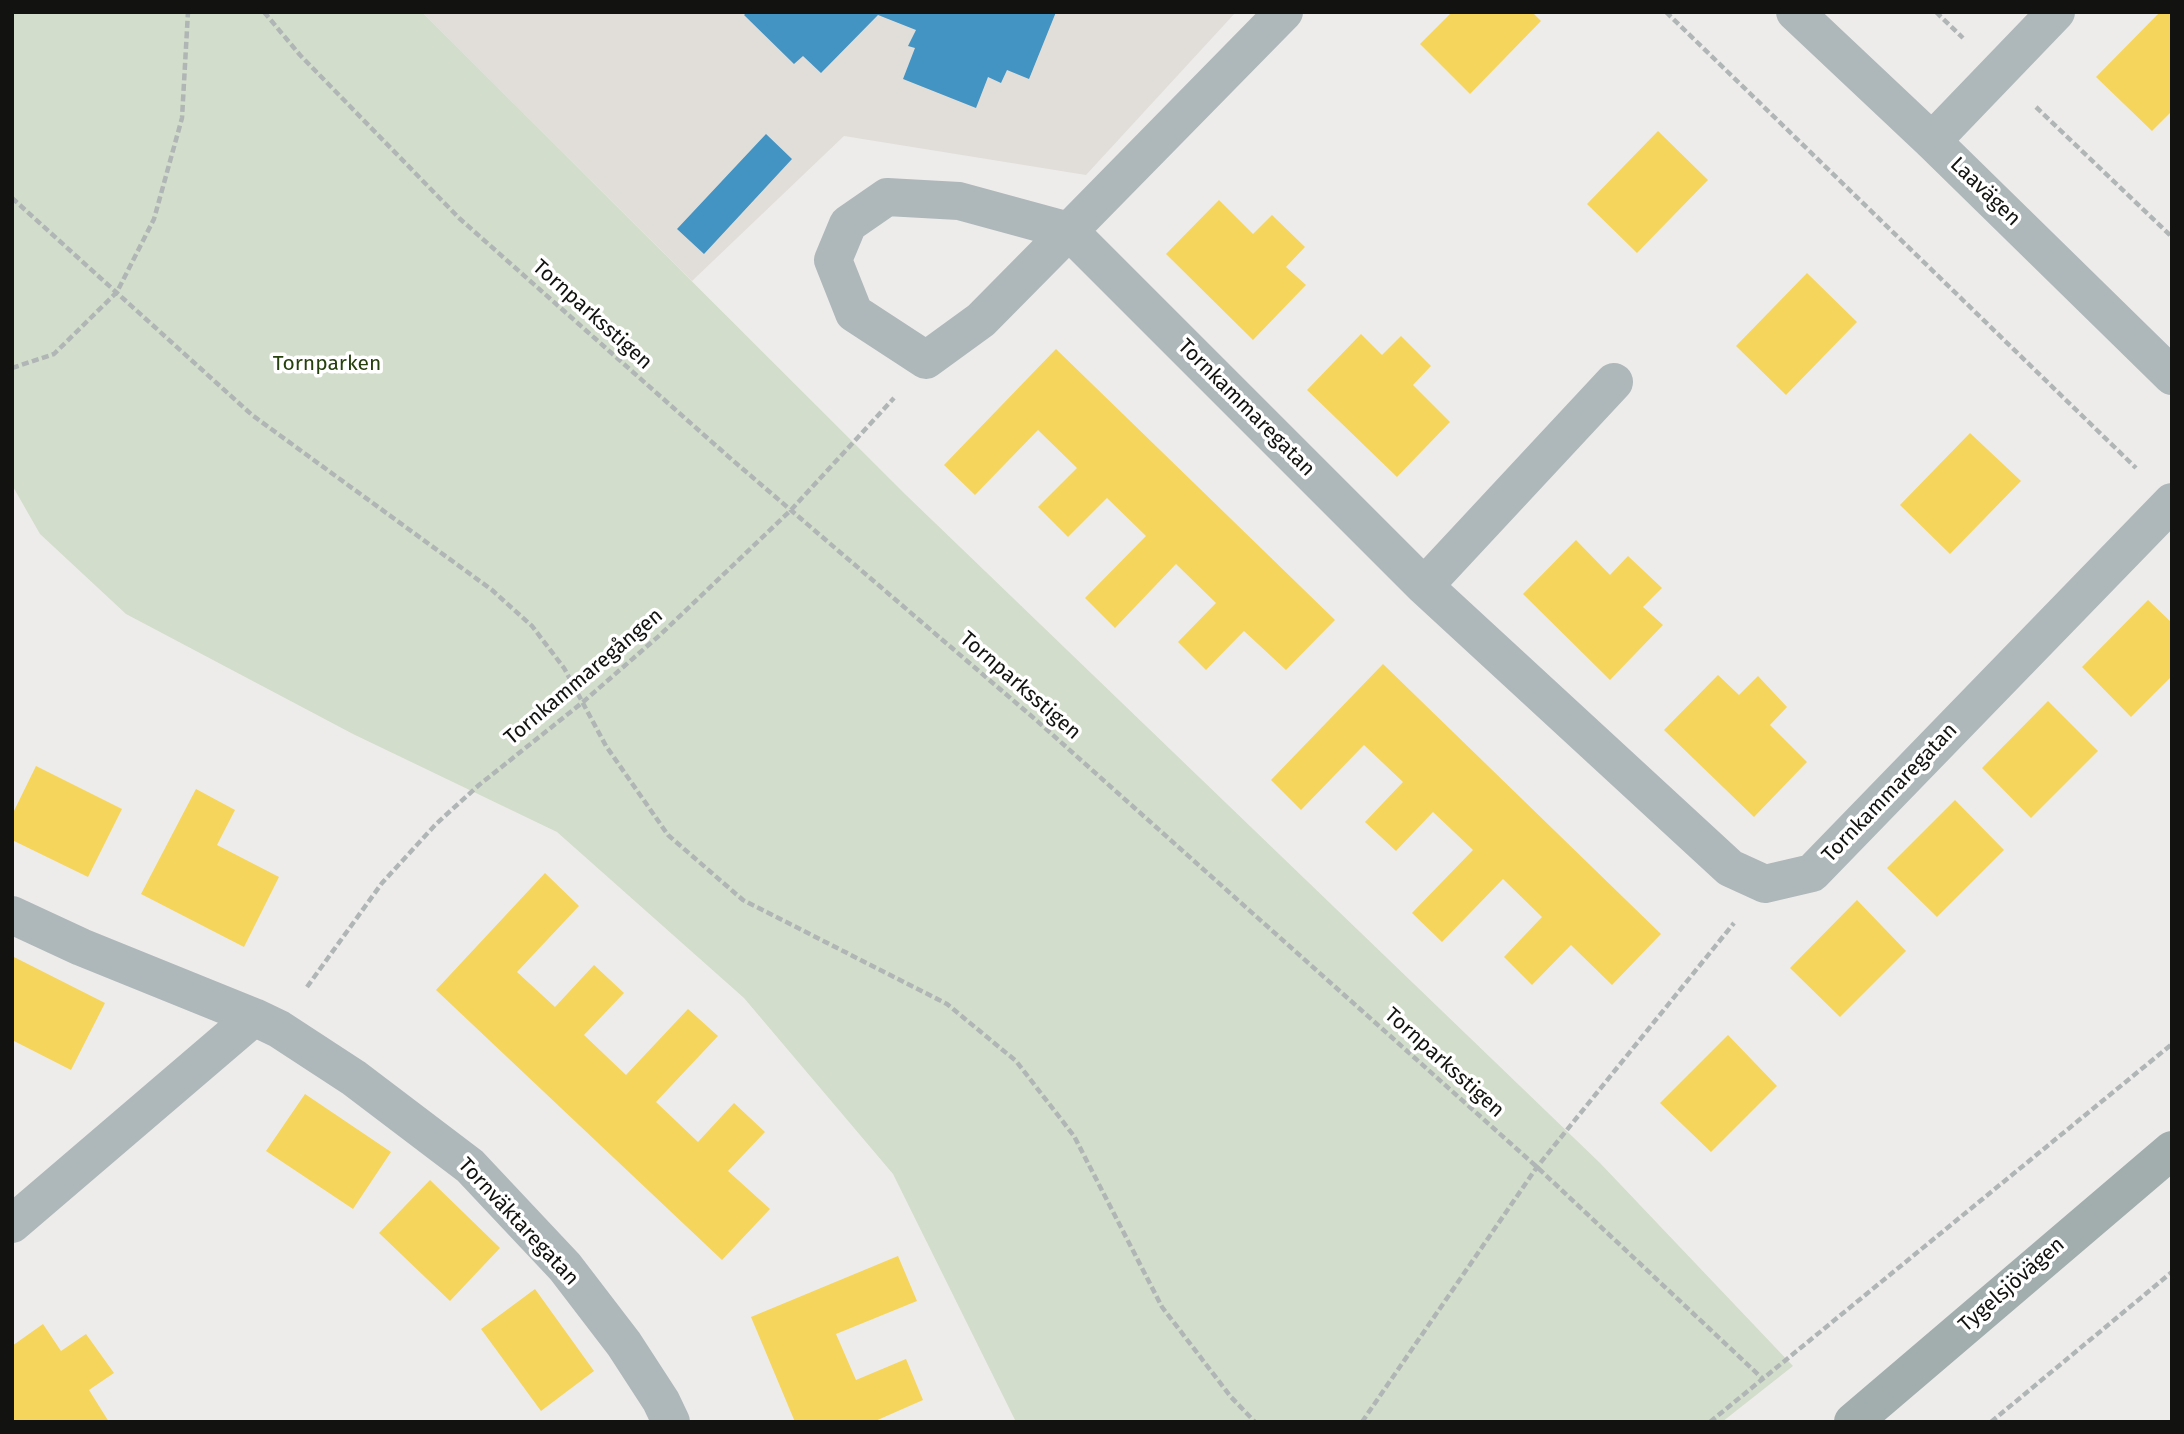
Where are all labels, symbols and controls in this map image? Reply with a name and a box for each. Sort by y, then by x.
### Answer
street label: Laavägen [1945,152,2025,232]
street label: Tornparksstigen [527,255,657,375]
street label: Tornkammaregatan [1172,334,1320,482]
park label: Tornparken [273,351,381,377]
street label: Tornkammaregången [500,603,668,751]
street label: Tornparksstigen [954,627,1086,745]
street label: Tornkammaregatan [1817,718,1963,868]
street label: Tornparksstigen [1379,1003,1509,1123]
street label: Tornväktaregatan [452,1153,584,1291]
street label: Tygelsjövägen [1954,1232,2070,1338]

